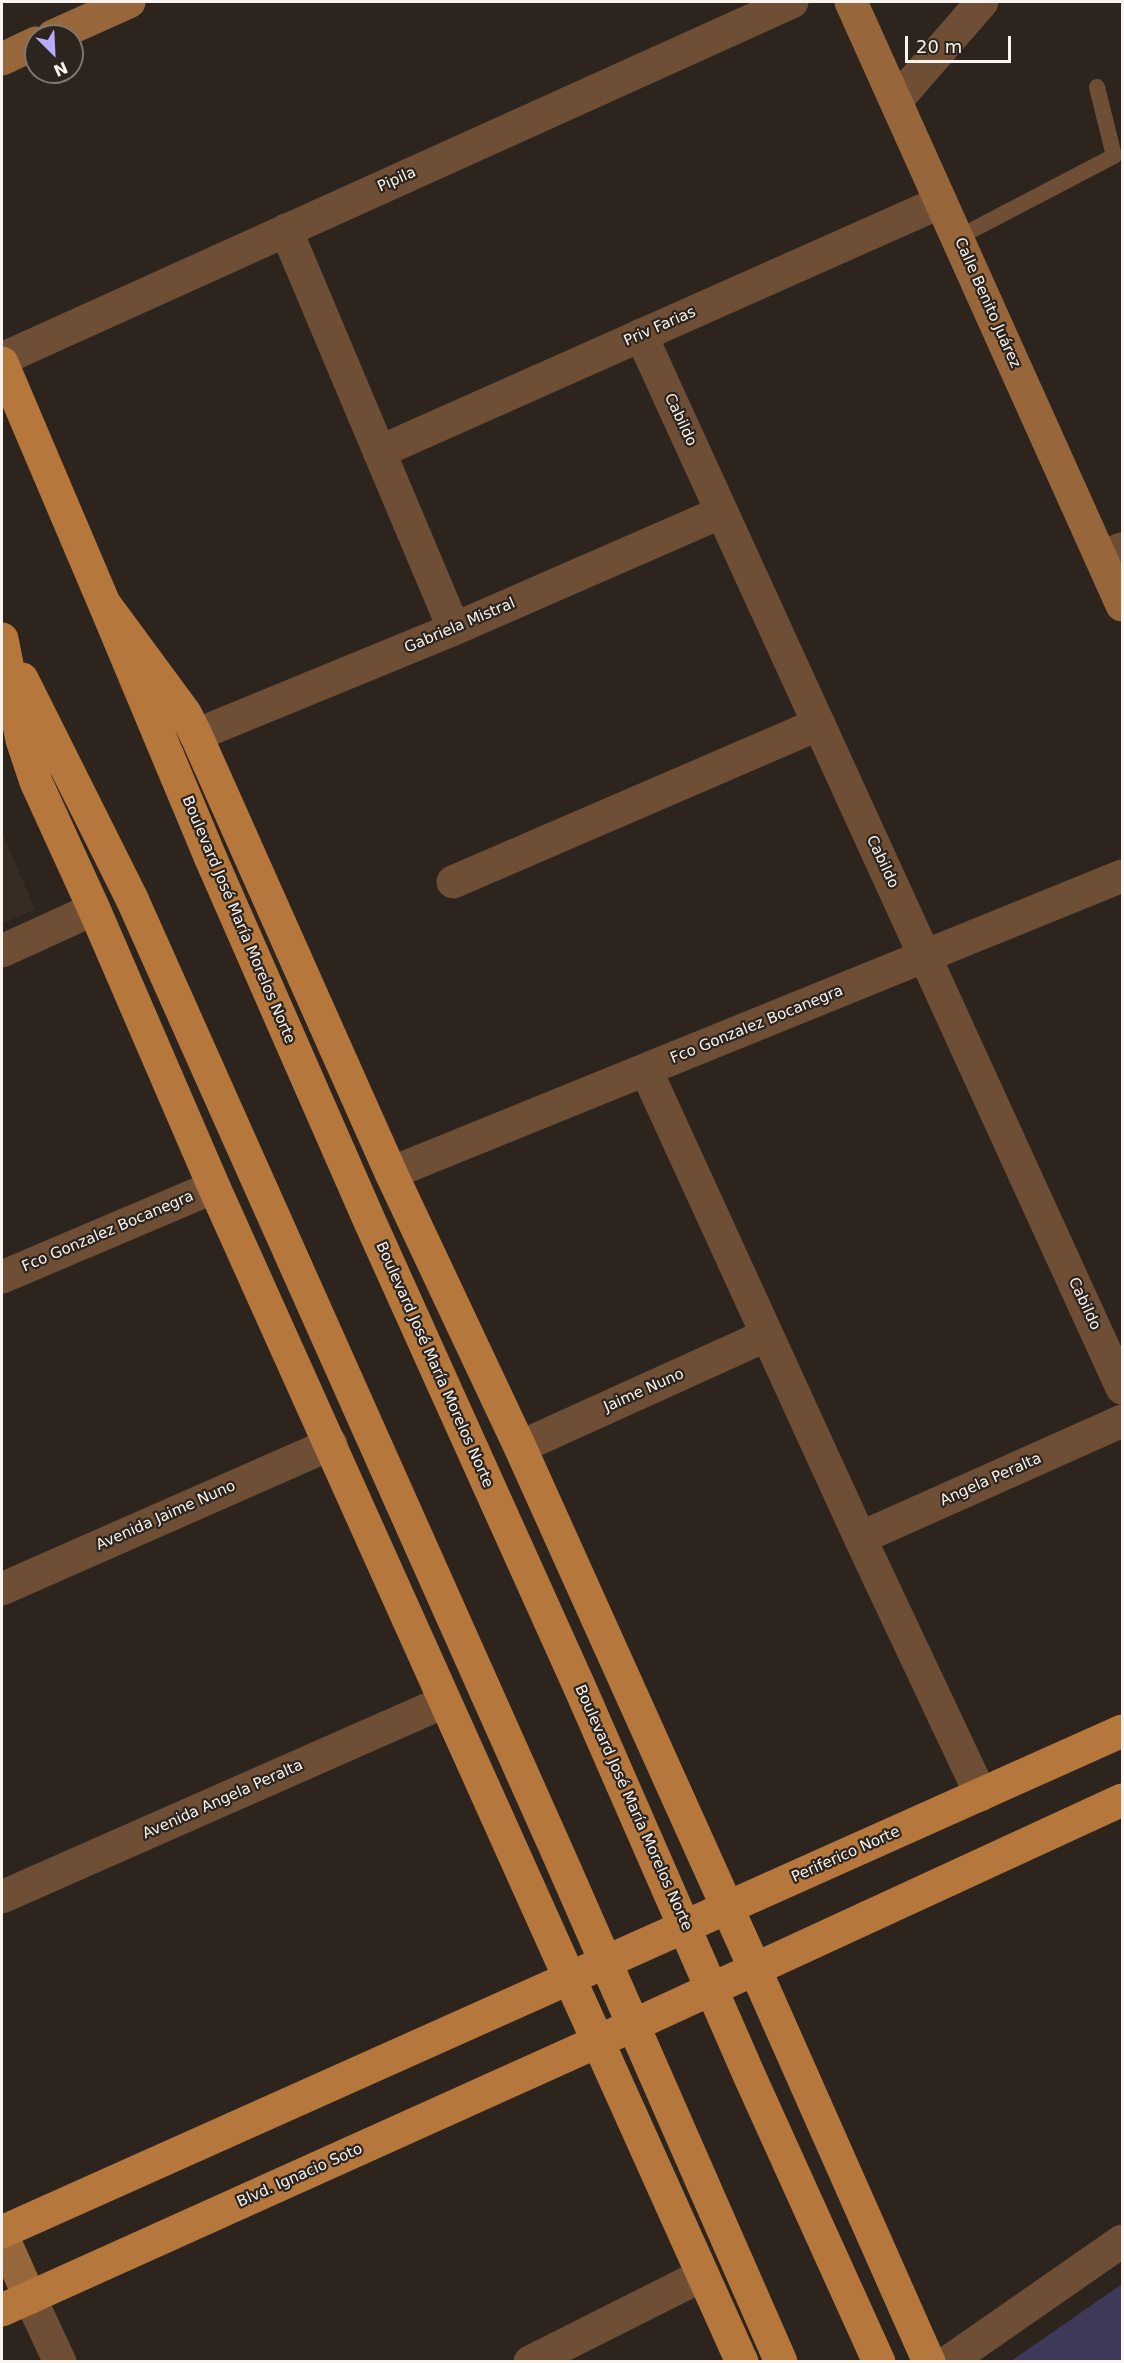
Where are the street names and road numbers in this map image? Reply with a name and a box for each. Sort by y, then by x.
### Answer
street label: Pipila [375,164,419,196]
street label: Calle Benito Juárez [950,235,1024,371]
street label: Priv Farias [621,303,699,351]
street label: Cabildo [660,391,700,449]
street label: Gabriela Mistral [402,595,518,657]
street label: Boulevard José María Morelos Norte [178,793,298,1047]
street label: Cabildo [862,833,902,891]
street label: Fco Gonzalez Bocanegra [668,982,846,1068]
street label: Fco Gonzalez Bocanegra [19,1188,197,1276]
street label: Boulevard José María Morelos Norte [371,1239,497,1491]
street label: Cabildo [1064,1275,1104,1333]
street label: Jaime Nuno [601,1365,687,1417]
street label: Angela Peralta [938,1450,1044,1510]
street label: Avenida Jaime Nuno [94,1477,238,1555]
street label: Boulevard José María Morelos Norte [570,1682,696,1934]
street label: Avenida Angela Peralta [140,1756,306,1844]
street label: Periferico Norte [789,1823,903,1887]
street label: Blvd. Ignacio Soto [235,2140,365,2212]

